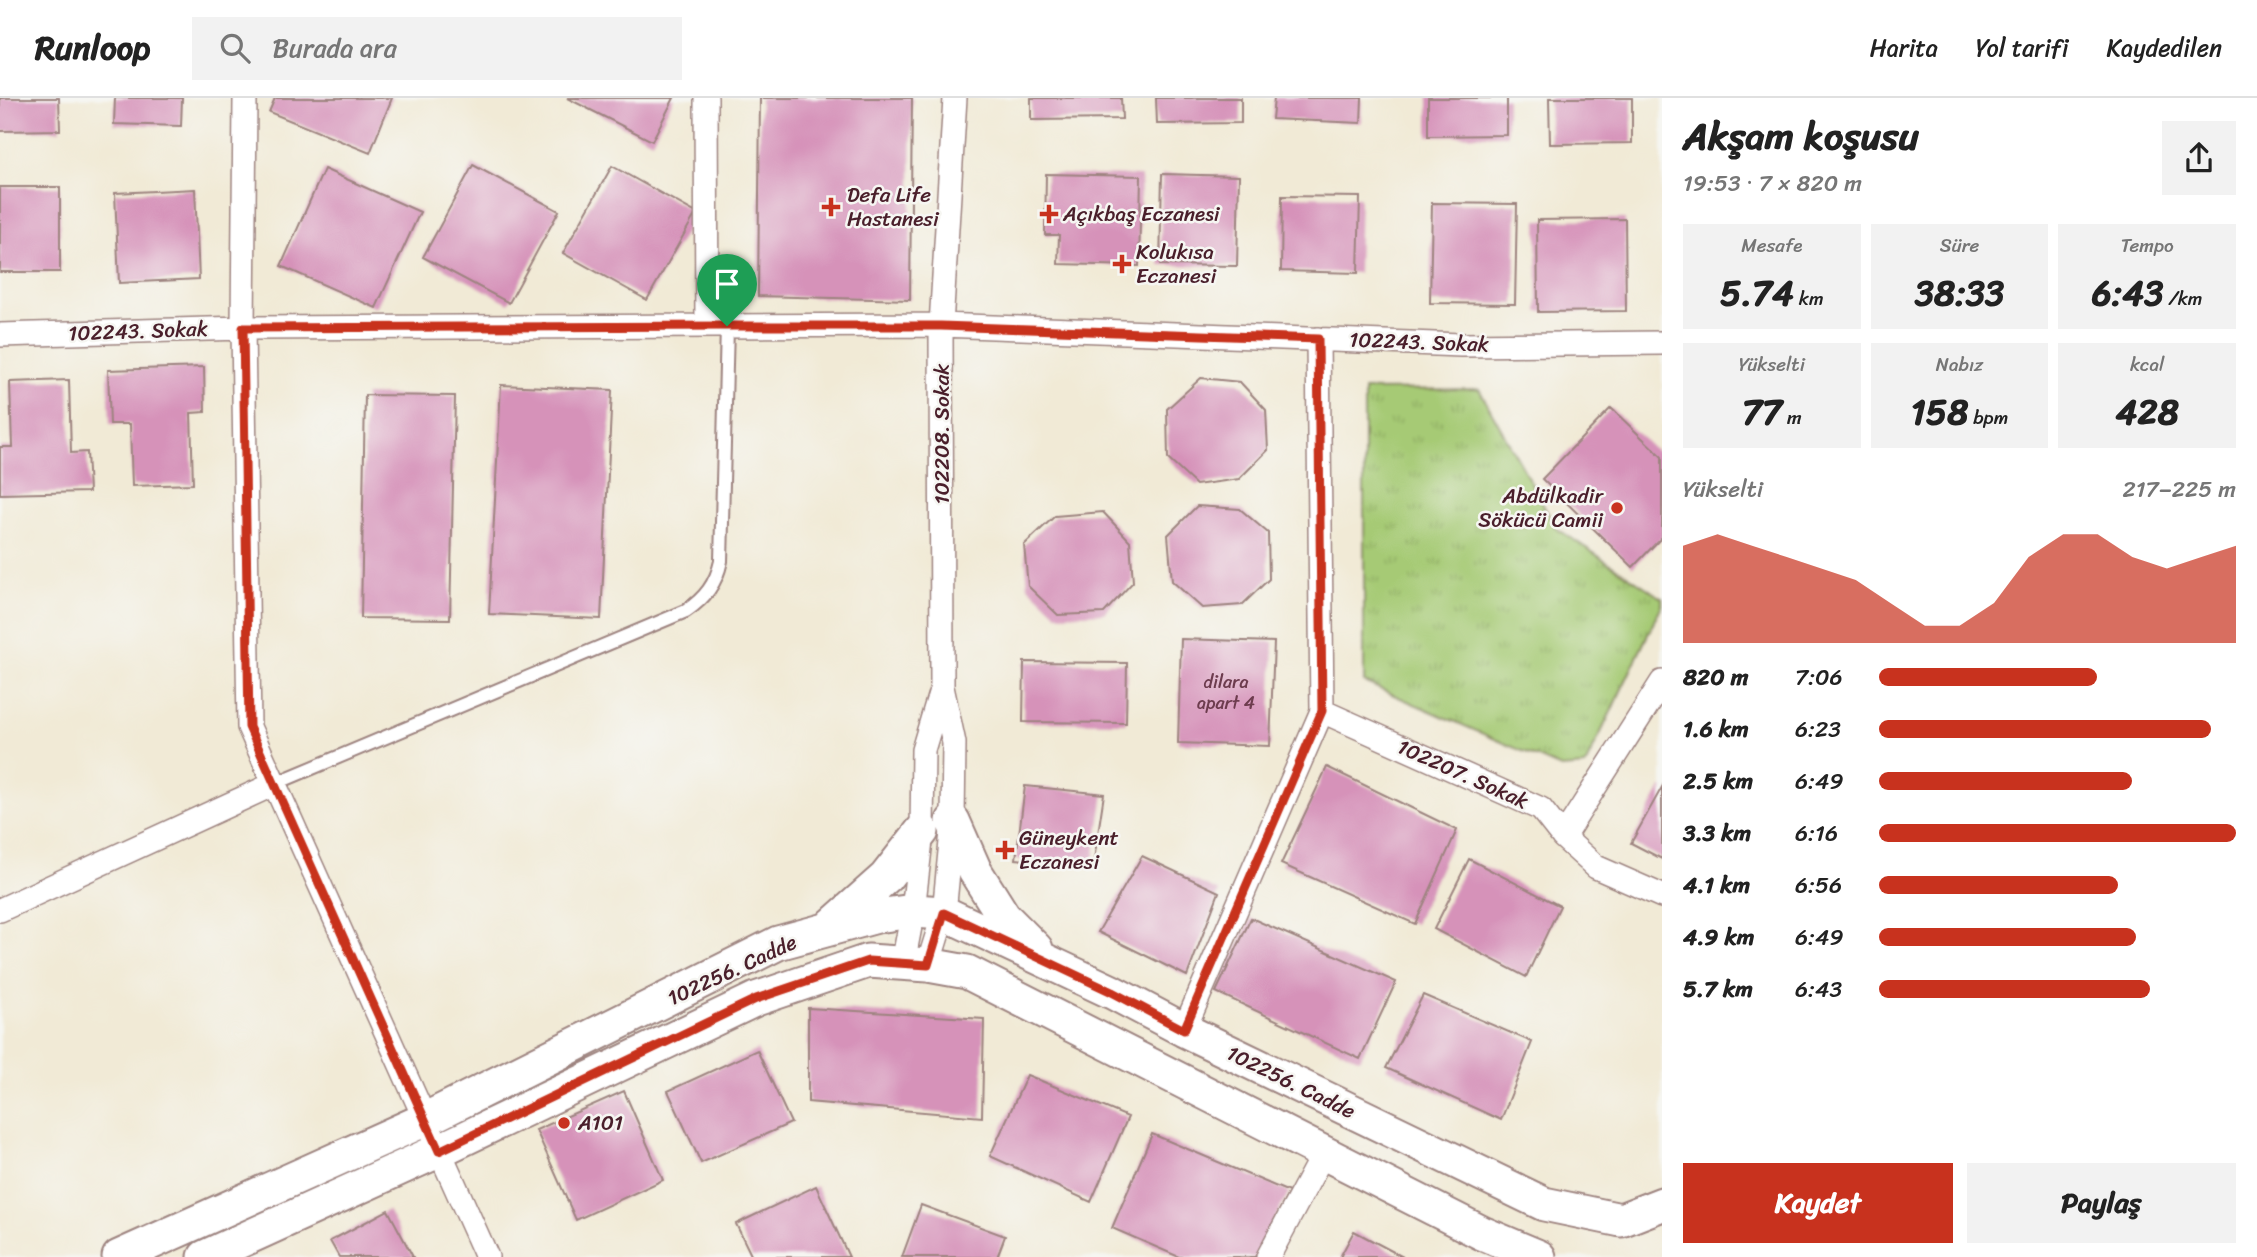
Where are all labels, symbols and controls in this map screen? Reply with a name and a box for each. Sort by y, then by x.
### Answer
search box [192,17,682,80]
text: Runloop [35,19,150,77]
text: Burada ara [272,25,397,71]
text: Harita [1870,27,1938,69]
text: Yol tarifi [1976,27,2069,69]
text: Kaydedilen [2107,27,2222,69]
icon: search [216,29,254,67]
text: Akşam koşusu [1683,103,1919,170]
button: share [2162,121,2236,195]
text: 19:53 · 7 × 820 m [1683,163,1862,204]
place label: Defa Life Hastanesi [847,176,940,238]
place label: Açıkbaş Eczanesi [1062,195,1221,233]
marker: Defa Life Hastanesi [821,197,841,217]
marker: Açıkbaş Eczanesi [1041,206,1057,222]
text: Mesafe [1741,229,1802,262]
text: Süre [1940,229,1979,262]
text: Tempo [2121,229,2174,262]
place label: Kolukısa Eczanesi [1136,233,1218,295]
pin [697,254,757,326]
marker: Kolukısa Eczanesi [1114,256,1130,272]
text: 5.74 [1720,262,1794,324]
text: 38:33 [1915,262,2004,324]
text: 6:43 [2092,262,2163,324]
icon: arrive [708,265,746,303]
text: km [1794,282,1824,315]
text: /km [2163,282,2202,315]
street label: 102243. Sokak [68,310,208,352]
street label: 102243. Sokak [1349,321,1489,363]
text: Yükselti [1739,348,1805,381]
text: Nabız [1936,348,1983,381]
text: kcal [2130,348,2164,381]
street label: 102208. Sokak [923,364,961,504]
text: 77 [1742,381,1782,443]
text: 158 [1911,381,1968,443]
text: 428 [2116,381,2179,443]
text: m [1782,401,1802,434]
text: bpm [1968,401,2008,434]
text: Yükselti [1683,469,1763,510]
text: 217–225 m [2122,469,2236,510]
place label: Abdülkadir Sökücü Camii [1478,477,1604,539]
marker: Abdülkadir Sökücü Camii [1609,500,1625,516]
text: 820 m [1683,657,1748,698]
text: 7:06 [1795,657,1843,698]
house number: dilara apart 4 [1197,666,1255,719]
text: 1.6 km [1683,709,1749,750]
text: 6:23 [1795,709,1841,750]
street label: 102207. Sokak [1391,728,1535,820]
text: 2.5 km [1683,761,1753,802]
text: 6:49 [1795,761,1844,802]
text: 3.3 km [1683,813,1751,854]
text: 6:16 [1795,813,1838,854]
place label: Güneykent Eczanesi [1019,819,1119,881]
marker: Güneykent Eczanesi [997,842,1013,858]
text: 4.1 km [1683,865,1750,906]
text: 6:56 [1795,865,1842,906]
text: 4.9 km [1683,917,1754,958]
text: 6:49 [1795,917,1844,958]
street label: 102256. Cadde [661,923,803,1017]
text: 5.7 km [1683,969,1753,1010]
text: 6:43 [1795,969,1842,1010]
street label: 102256. Cadde [1220,1034,1362,1130]
place label: A101 [577,1104,623,1142]
marker: A101 [556,1115,572,1131]
button: Kaydet [1683,1163,1953,1243]
button: Paylaş [1967,1163,2236,1243]

